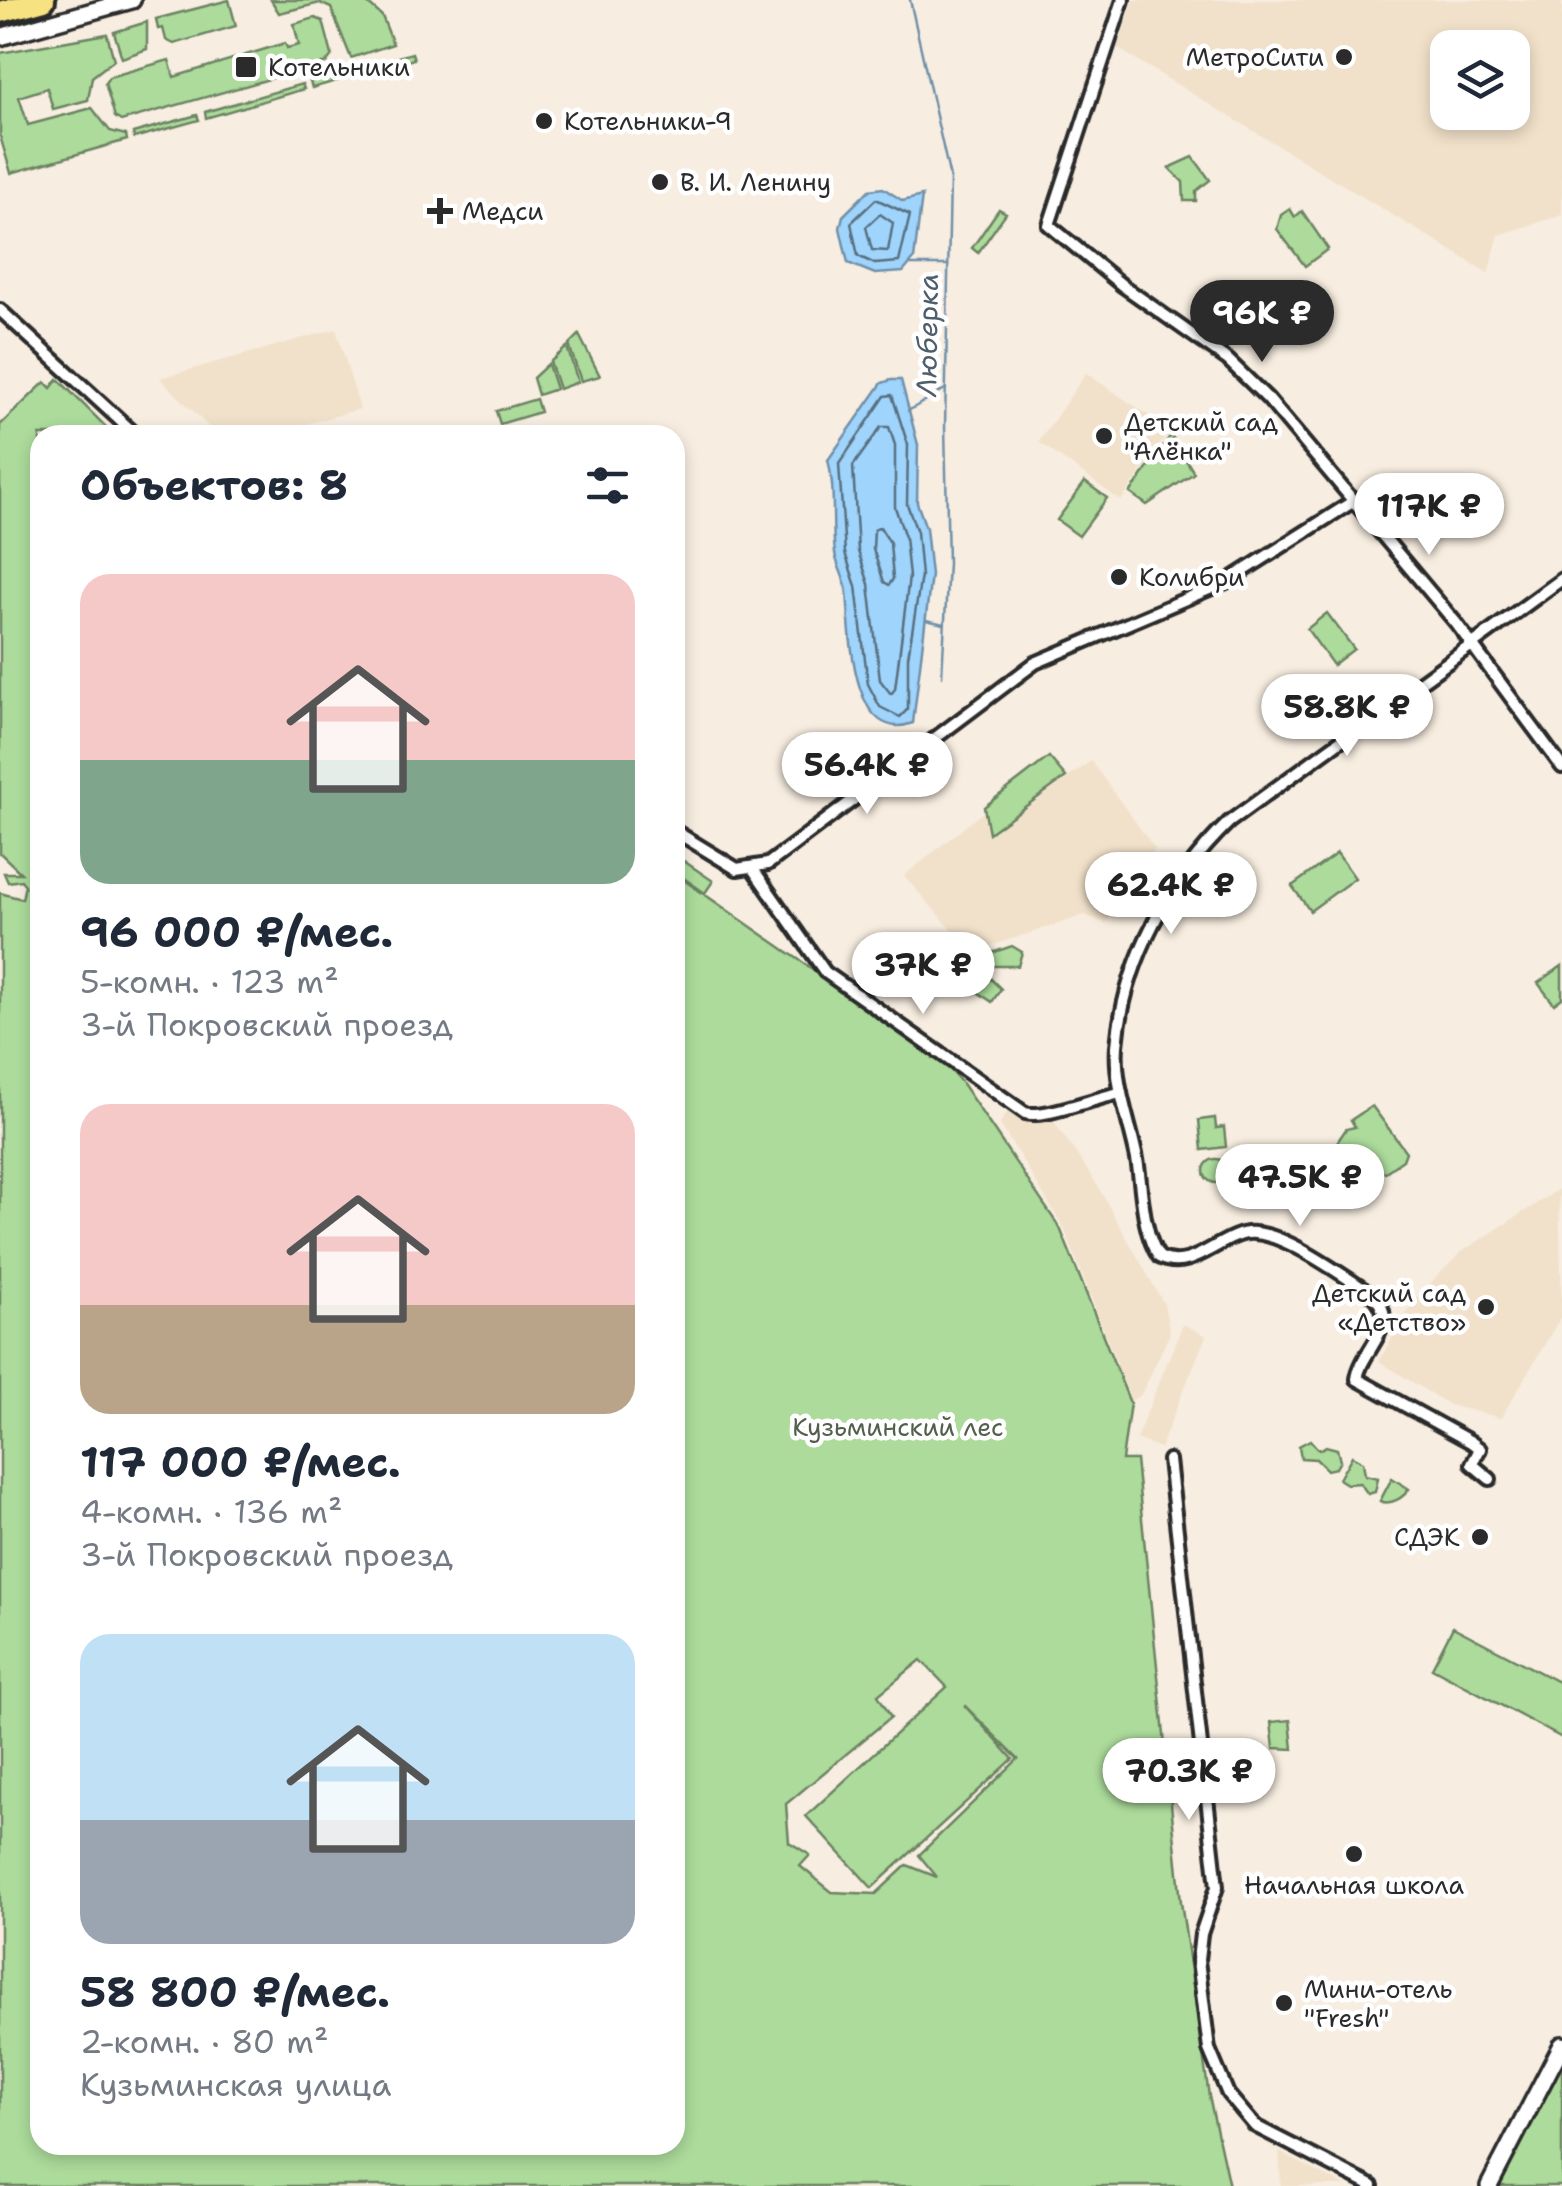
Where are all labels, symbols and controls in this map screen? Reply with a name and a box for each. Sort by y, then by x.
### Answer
map controls [1430,30,1530,130]
button: layers [1430,30,1530,130]
place label: МетроСити [1186,40,1324,74]
marker: МетроСити [1333,46,1355,68]
place label: Котельники [268,50,410,84]
marker: Котельники [233,54,259,80]
place label: Котельники-9 [564,104,732,138]
marker: Котельники-9 [533,110,555,132]
place label: В. И. Ленину [680,165,831,199]
marker: В. И. Ленину [649,171,671,193]
place label: Медси [462,194,544,228]
marker: Медси [427,198,453,224]
water label: Люберка [907,273,947,398]
pin: 96K ₽ [1192,280,1332,365]
text: 96K ₽ [1212,291,1312,334]
place label: Детский сад "Алёнка" [1124,405,1278,468]
marker: Детский сад "Алёнка" [1093,425,1115,447]
text: Объектов: 8 [80,457,348,513]
icon: filters [580,458,635,513]
pin: 117K ₽ [1348,473,1510,558]
text: 117K ₽ [1376,484,1482,527]
place label: Колибри [1139,560,1244,594]
marker: Колибри [1108,566,1130,588]
icon: home [268,639,448,819]
pin: 58.8K ₽ [1255,674,1439,759]
text: 58.8K ₽ [1283,685,1411,728]
pin: 56.4K ₽ [775,732,959,817]
text: 56.4K ₽ [804,743,930,786]
pin: 62.4K ₽ [1079,852,1263,937]
text: 62.4K ₽ [1107,863,1235,906]
text: 96 000 ₽/мес. [80,904,393,960]
pin: 37K ₽ [853,932,993,1017]
text: 37K ₽ [874,943,972,986]
text: 5-комн. · 123 m² [80,960,339,1003]
text: 3-й Покровский проезд [80,1003,453,1046]
pin: 47.5K ₽ [1208,1144,1392,1229]
text: 47.5K ₽ [1237,1155,1363,1198]
icon: home [268,1169,448,1349]
place label: Детский сад «Детство» [1312,1276,1466,1339]
marker: Детский сад «Детство» [1475,1296,1497,1318]
park label: Кузьминский лес [792,1410,1004,1444]
text: 117 000 ₽/мес. [80,1434,401,1490]
text: 4-комн. · 136 m² [80,1490,342,1533]
place label: СДЭК [1394,1520,1460,1554]
marker: СДЭК [1469,1526,1491,1548]
text: 3-й Покровский проезд [80,1533,453,1576]
icon: home [268,1699,448,1879]
pin: 70.3K ₽ [1097,1738,1281,1823]
text: 70.3K ₽ [1125,1749,1253,1792]
marker: Начальная школа [1343,1843,1365,1865]
place label: Начальная школа [1244,1868,1464,1902]
text: 58 800 ₽/мес. [80,1964,390,2020]
place label: Мини-отель "Fresh" [1304,1972,1452,2035]
marker: Мини-отель "Fresh" [1273,1992,1295,2014]
text: 2-комн. · 80 m² [80,2020,329,2063]
text: Кузьминская улица [80,2063,391,2106]

